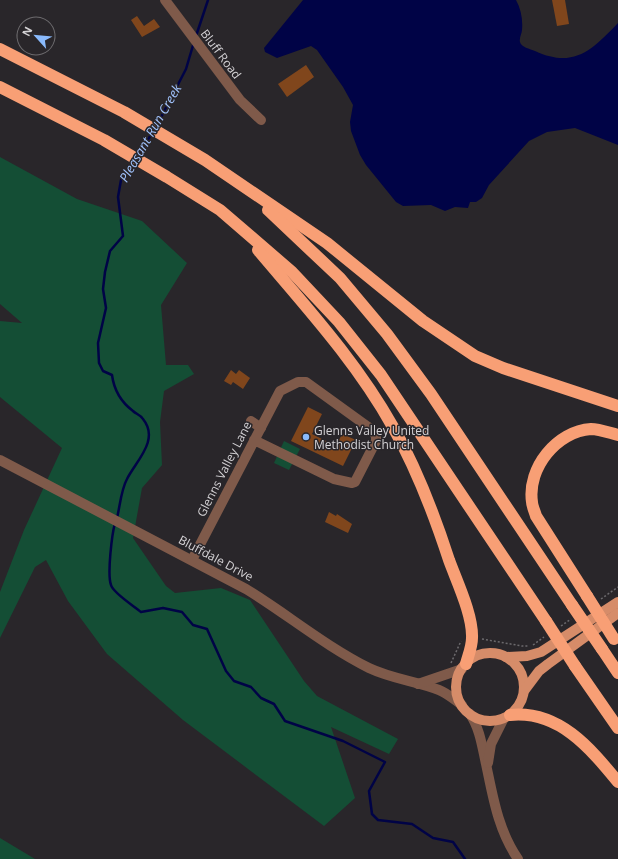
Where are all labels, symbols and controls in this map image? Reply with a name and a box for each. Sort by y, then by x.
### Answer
north arrow [16,16,56,56]
text: N [18,24,35,39]
street label: Bluff Road [197,26,245,82]
water label: Pleasant Run Creek [115,80,186,185]
street label: Glenns Valley Lane [193,418,255,520]
place label: Glenns Valley United Methodist Church [314,422,429,453]
marker: Glenns Valley United Methodist Church [301,432,311,442]
street label: Bluffdale Drive [176,531,257,585]

